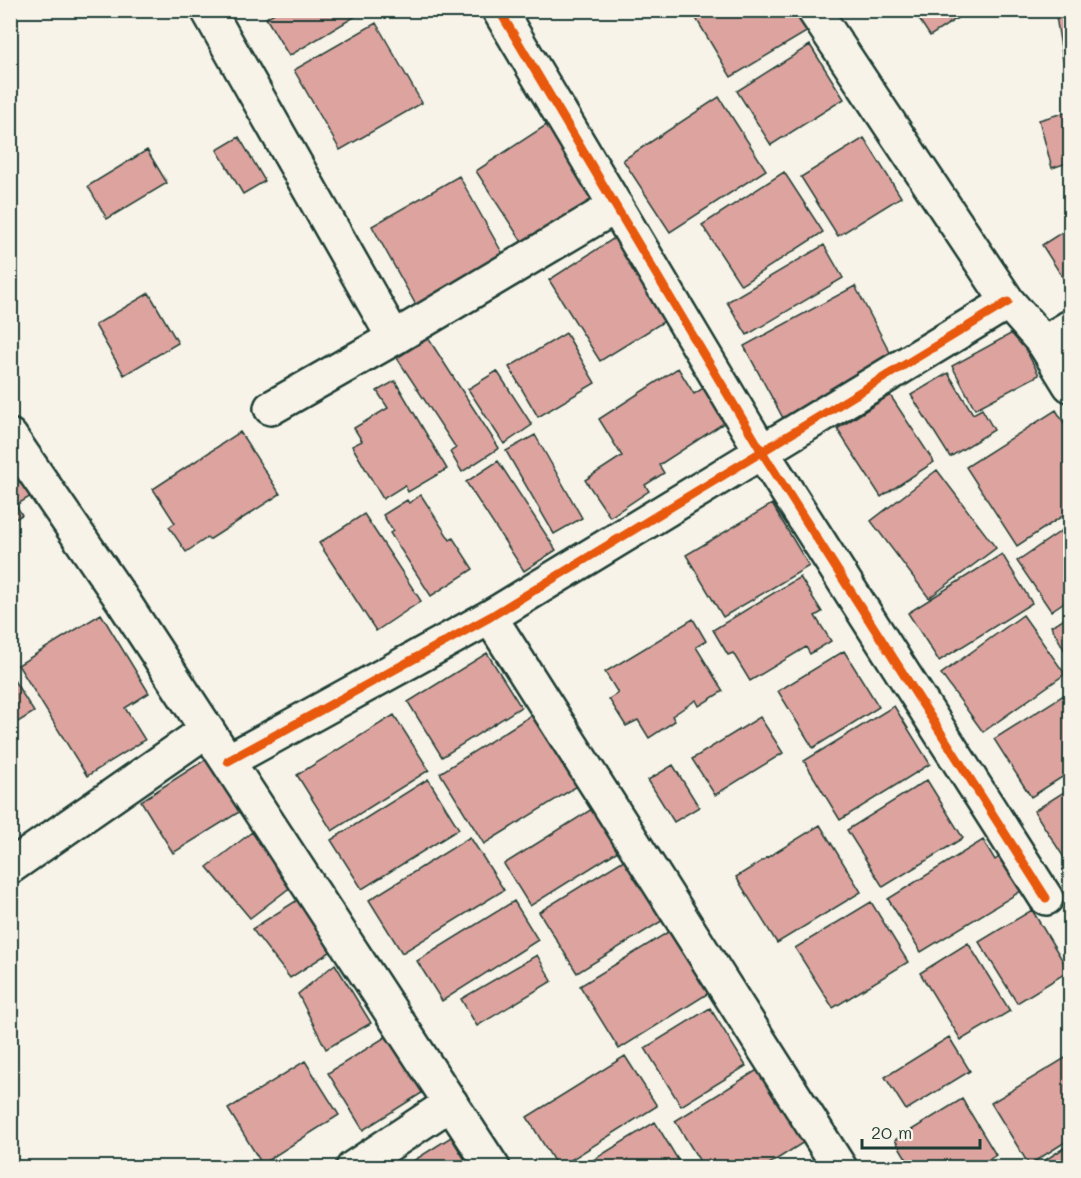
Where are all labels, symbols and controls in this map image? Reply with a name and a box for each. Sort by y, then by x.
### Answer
scale bar [862,1112,980,1150]
text: 20 m [871,1120,912,1144]

